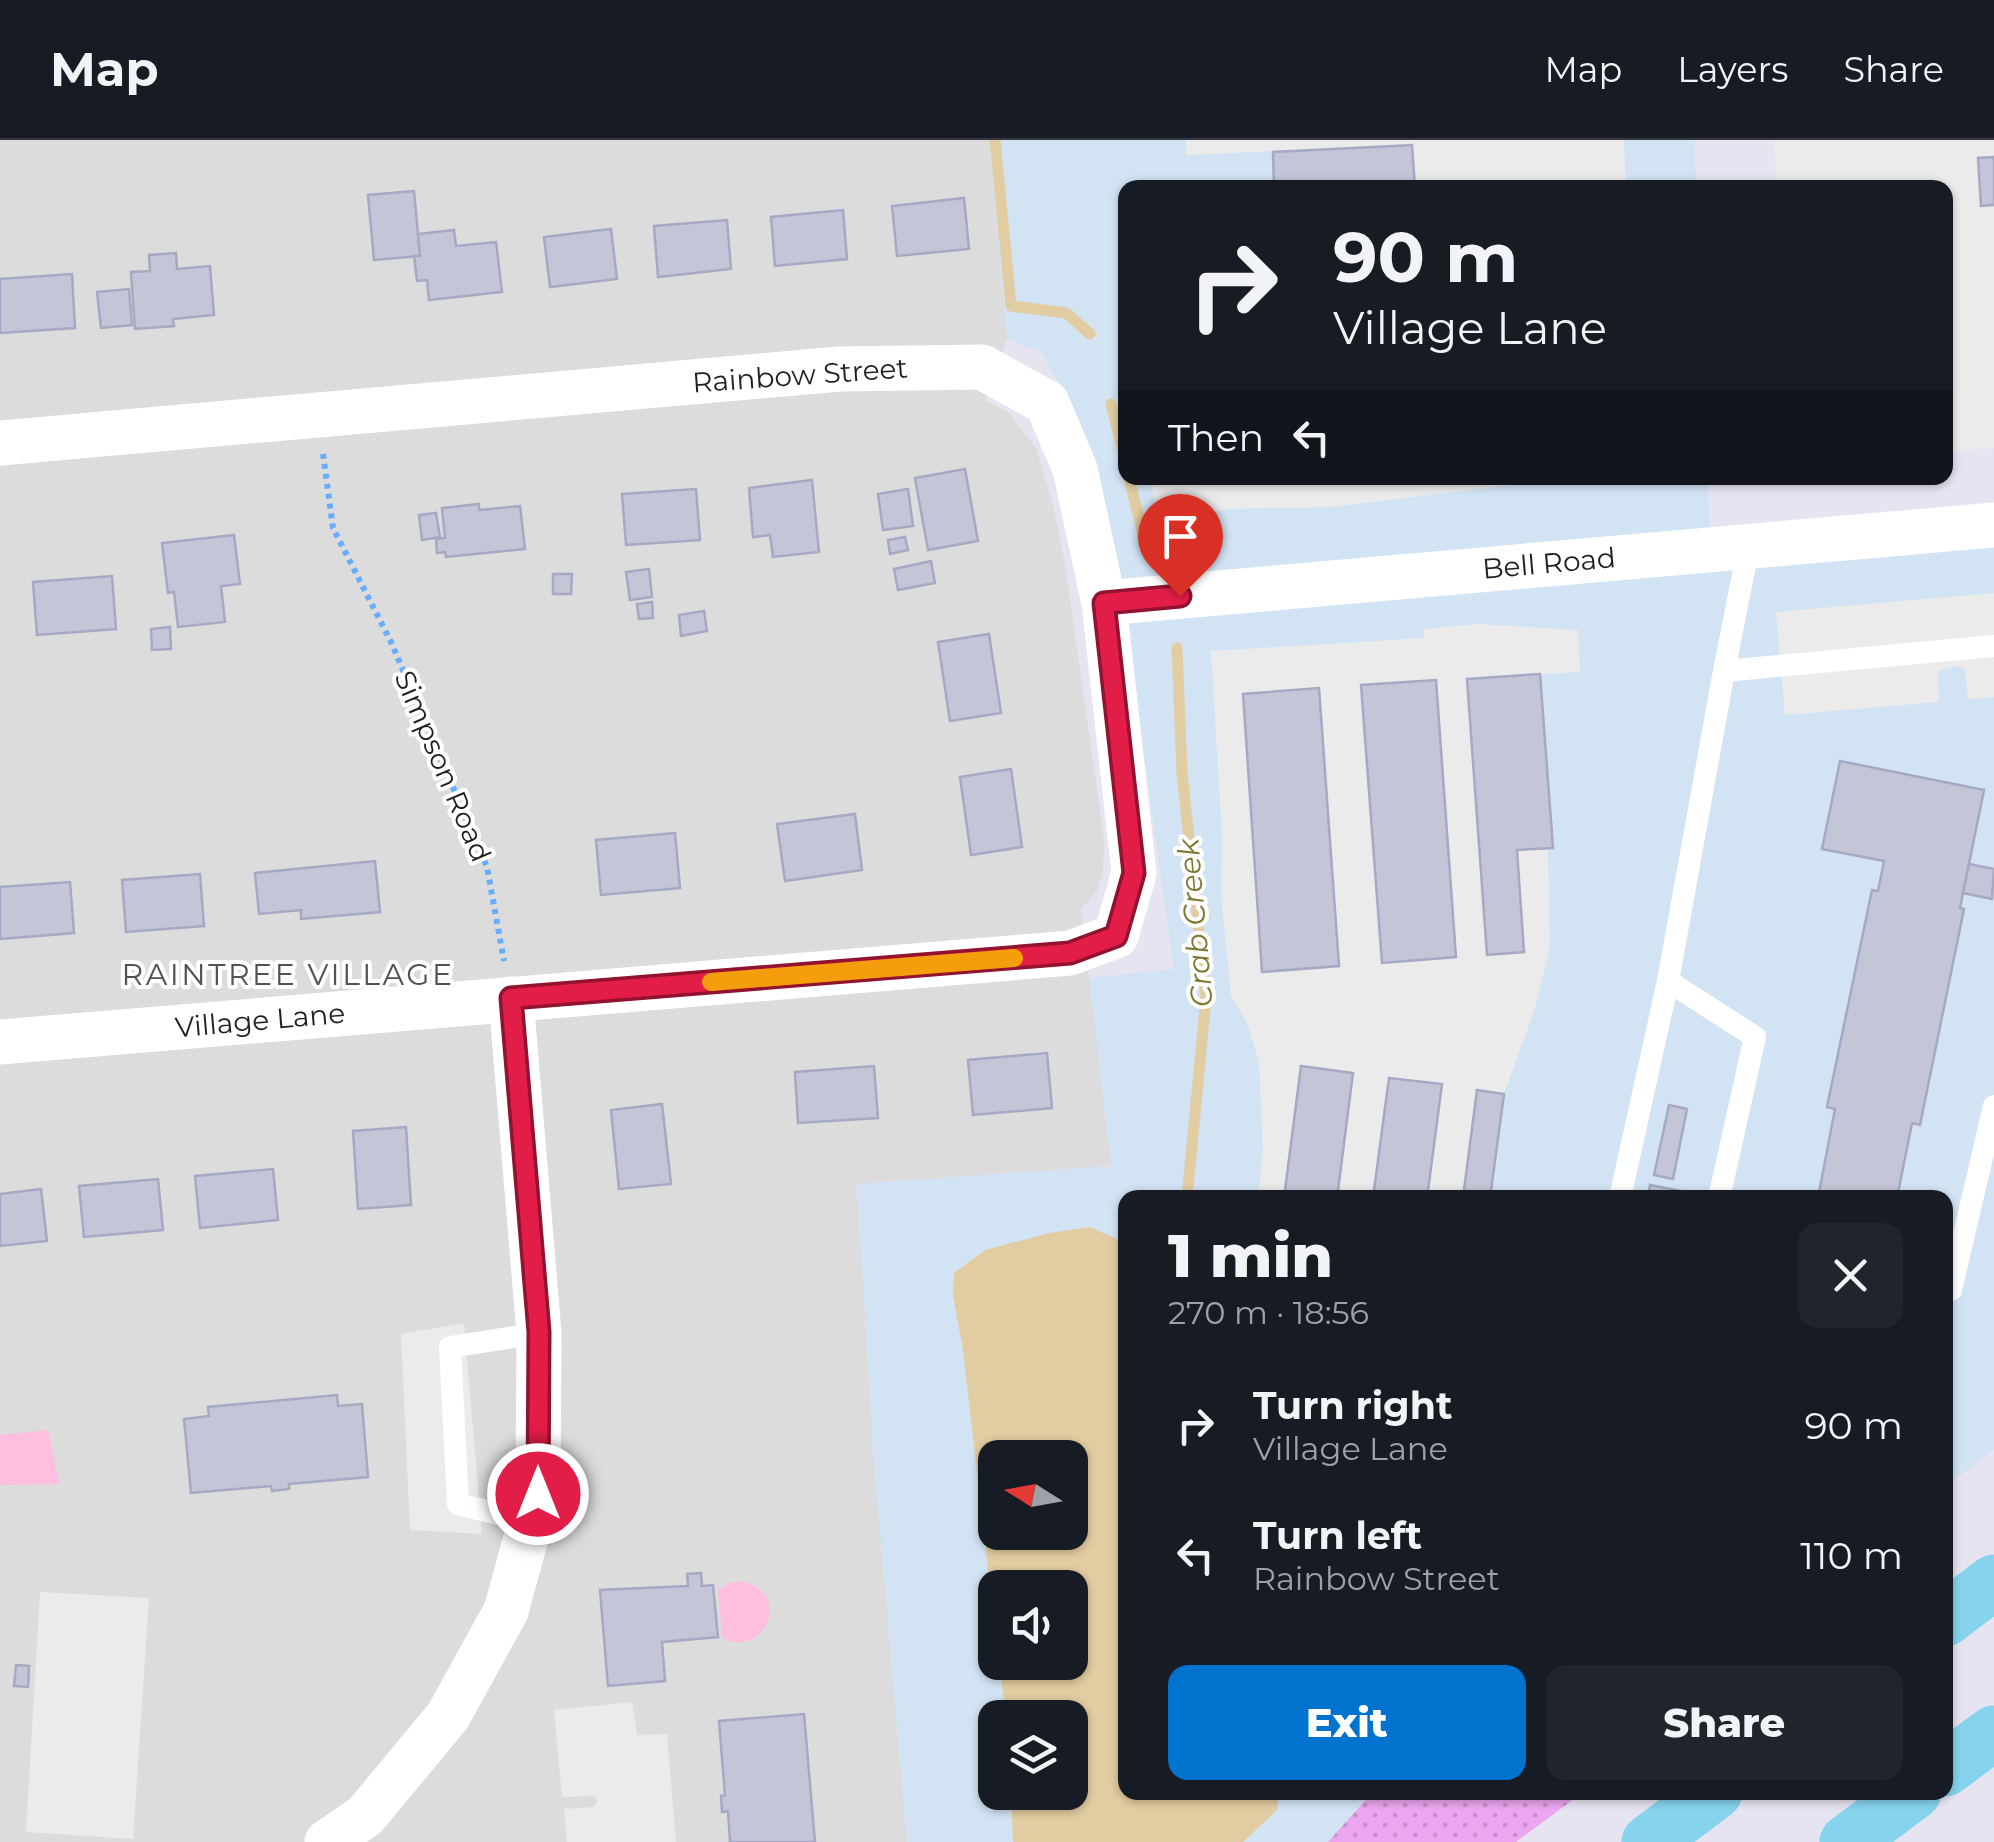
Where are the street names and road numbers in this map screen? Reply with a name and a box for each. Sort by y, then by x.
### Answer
street label: Rainbow Street [691,351,909,399]
street label: Bell Road [1481,540,1617,586]
street label: Simpson Road [387,665,499,867]
street label: Village Lane [174,996,346,1044]

